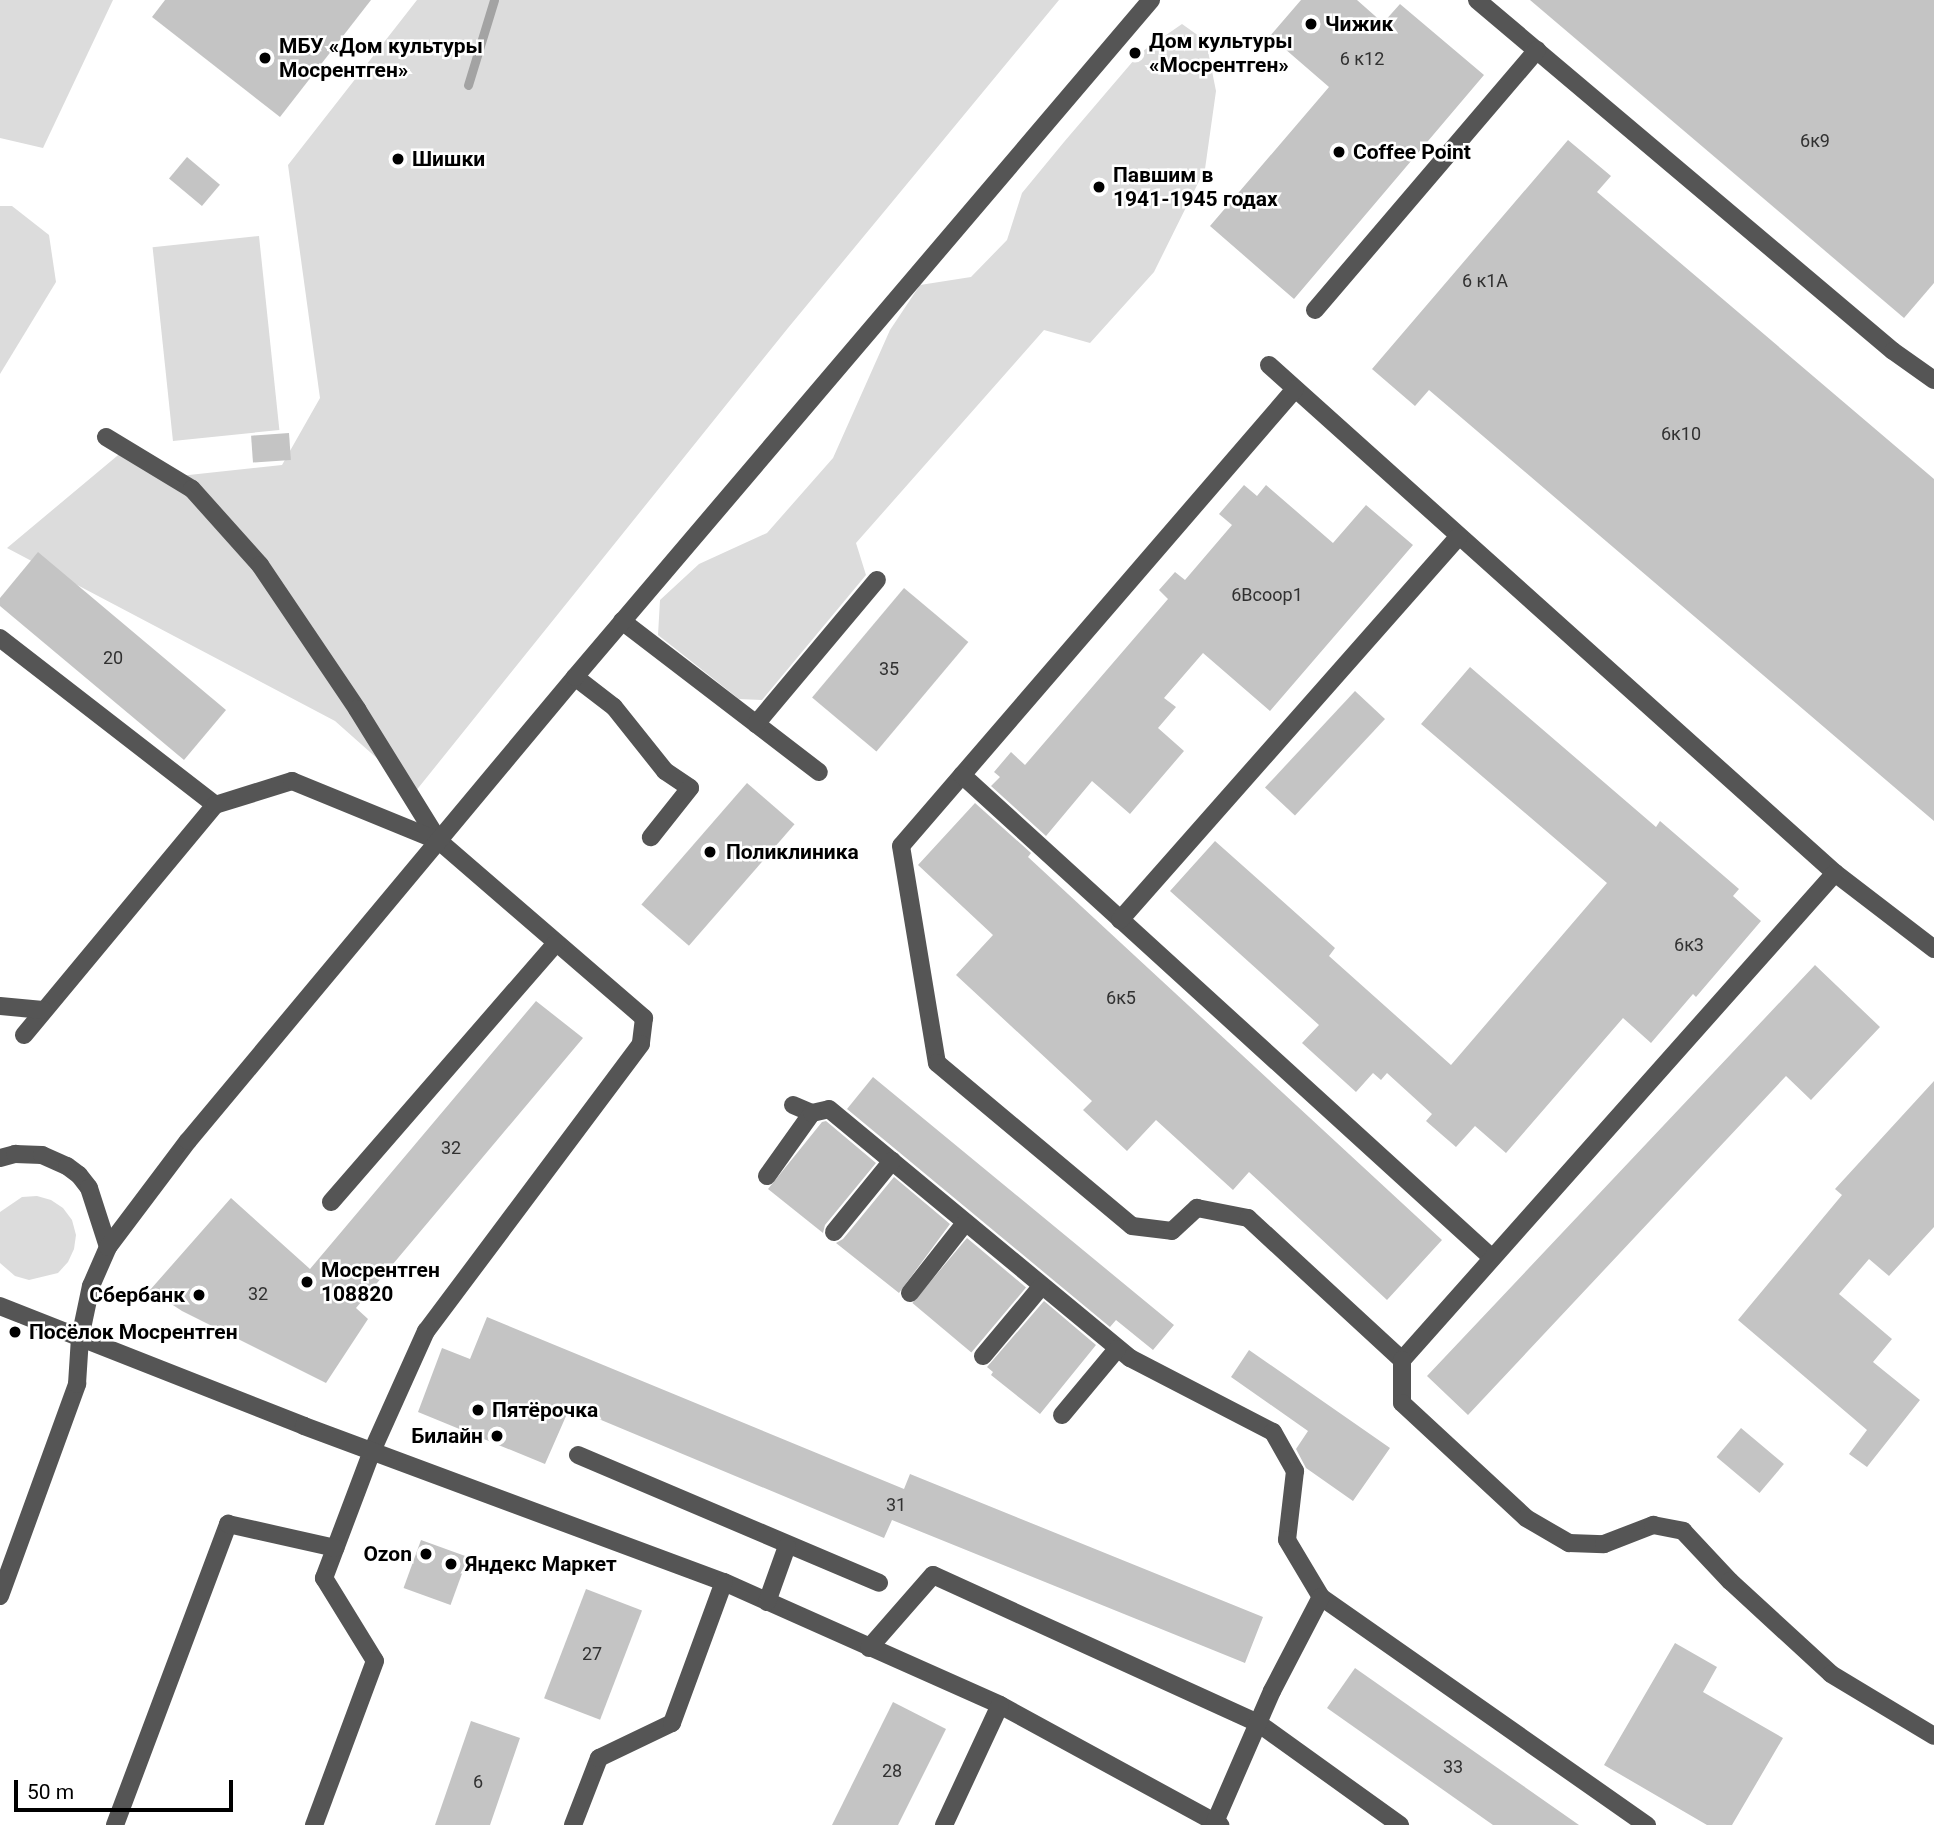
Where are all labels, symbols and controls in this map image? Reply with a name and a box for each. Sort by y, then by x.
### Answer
place label: Чижик [1325,11,1393,37]
marker: Чижик [1303,16,1319,32]
place label: Дом культуры «Мосрентген» [1149,28,1293,78]
place label: МБУ «Дом культуры Мосрентген» [279,33,483,83]
marker: Дом культуры «Мосрентген» [1127,45,1143,61]
house number: 6 к12 [1340,48,1384,70]
marker: МБУ «Дом культуры Мосрентген» [257,50,273,66]
house number: 6к9 [1800,130,1830,152]
place label: Coffee Point [1353,139,1471,165]
marker: Coffee Point [1331,144,1347,160]
place label: Шишки [412,146,485,172]
marker: Шишки [390,151,406,167]
place label: Павшим в 1941-1945 годах [1113,162,1278,212]
marker: Павшим в 1941-1945 годах [1091,179,1107,195]
house number: 6 к1А [1462,270,1508,292]
house number: 6к10 [1661,423,1701,445]
house number: 6Всоор1 [1231,584,1303,606]
house number: 20 [103,647,123,669]
house number: 35 [879,658,899,680]
place label: Поликлиника [726,839,859,865]
marker: Поликлиника [700,842,720,862]
house number: 6к3 [1674,934,1704,956]
house number: 6к5 [1106,987,1136,1009]
house number: 32 [441,1137,461,1159]
place label: Мосрентген 108820 [321,1257,440,1307]
marker: Мосрентген 108820 [299,1274,315,1290]
place label: Сбербанк [89,1282,185,1308]
house number: 32 [248,1283,268,1305]
marker: Сбербанк [191,1287,207,1303]
place label: Посёлок Мосрентген [29,1319,238,1345]
marker: Посёлок Мосрентген [7,1324,23,1340]
place label: Пятёрочка [492,1397,598,1423]
marker: Пятёрочка [470,1402,486,1418]
place label: Билайн [411,1423,483,1449]
marker: Билайн [489,1428,505,1444]
house number: 31 [886,1494,906,1516]
place label: Ozon [363,1541,412,1567]
marker: Ozon [418,1546,434,1562]
place label: Яндекс Маркет [465,1551,617,1577]
marker: Яндекс Маркет [443,1556,459,1572]
house number: 27 [582,1643,602,1665]
house number: 33 [1443,1756,1463,1778]
house number: 28 [882,1760,902,1782]
scale bar [18,1766,236,1810]
house number: 6 [473,1771,483,1793]
text: 50 m [27,1780,74,1804]

